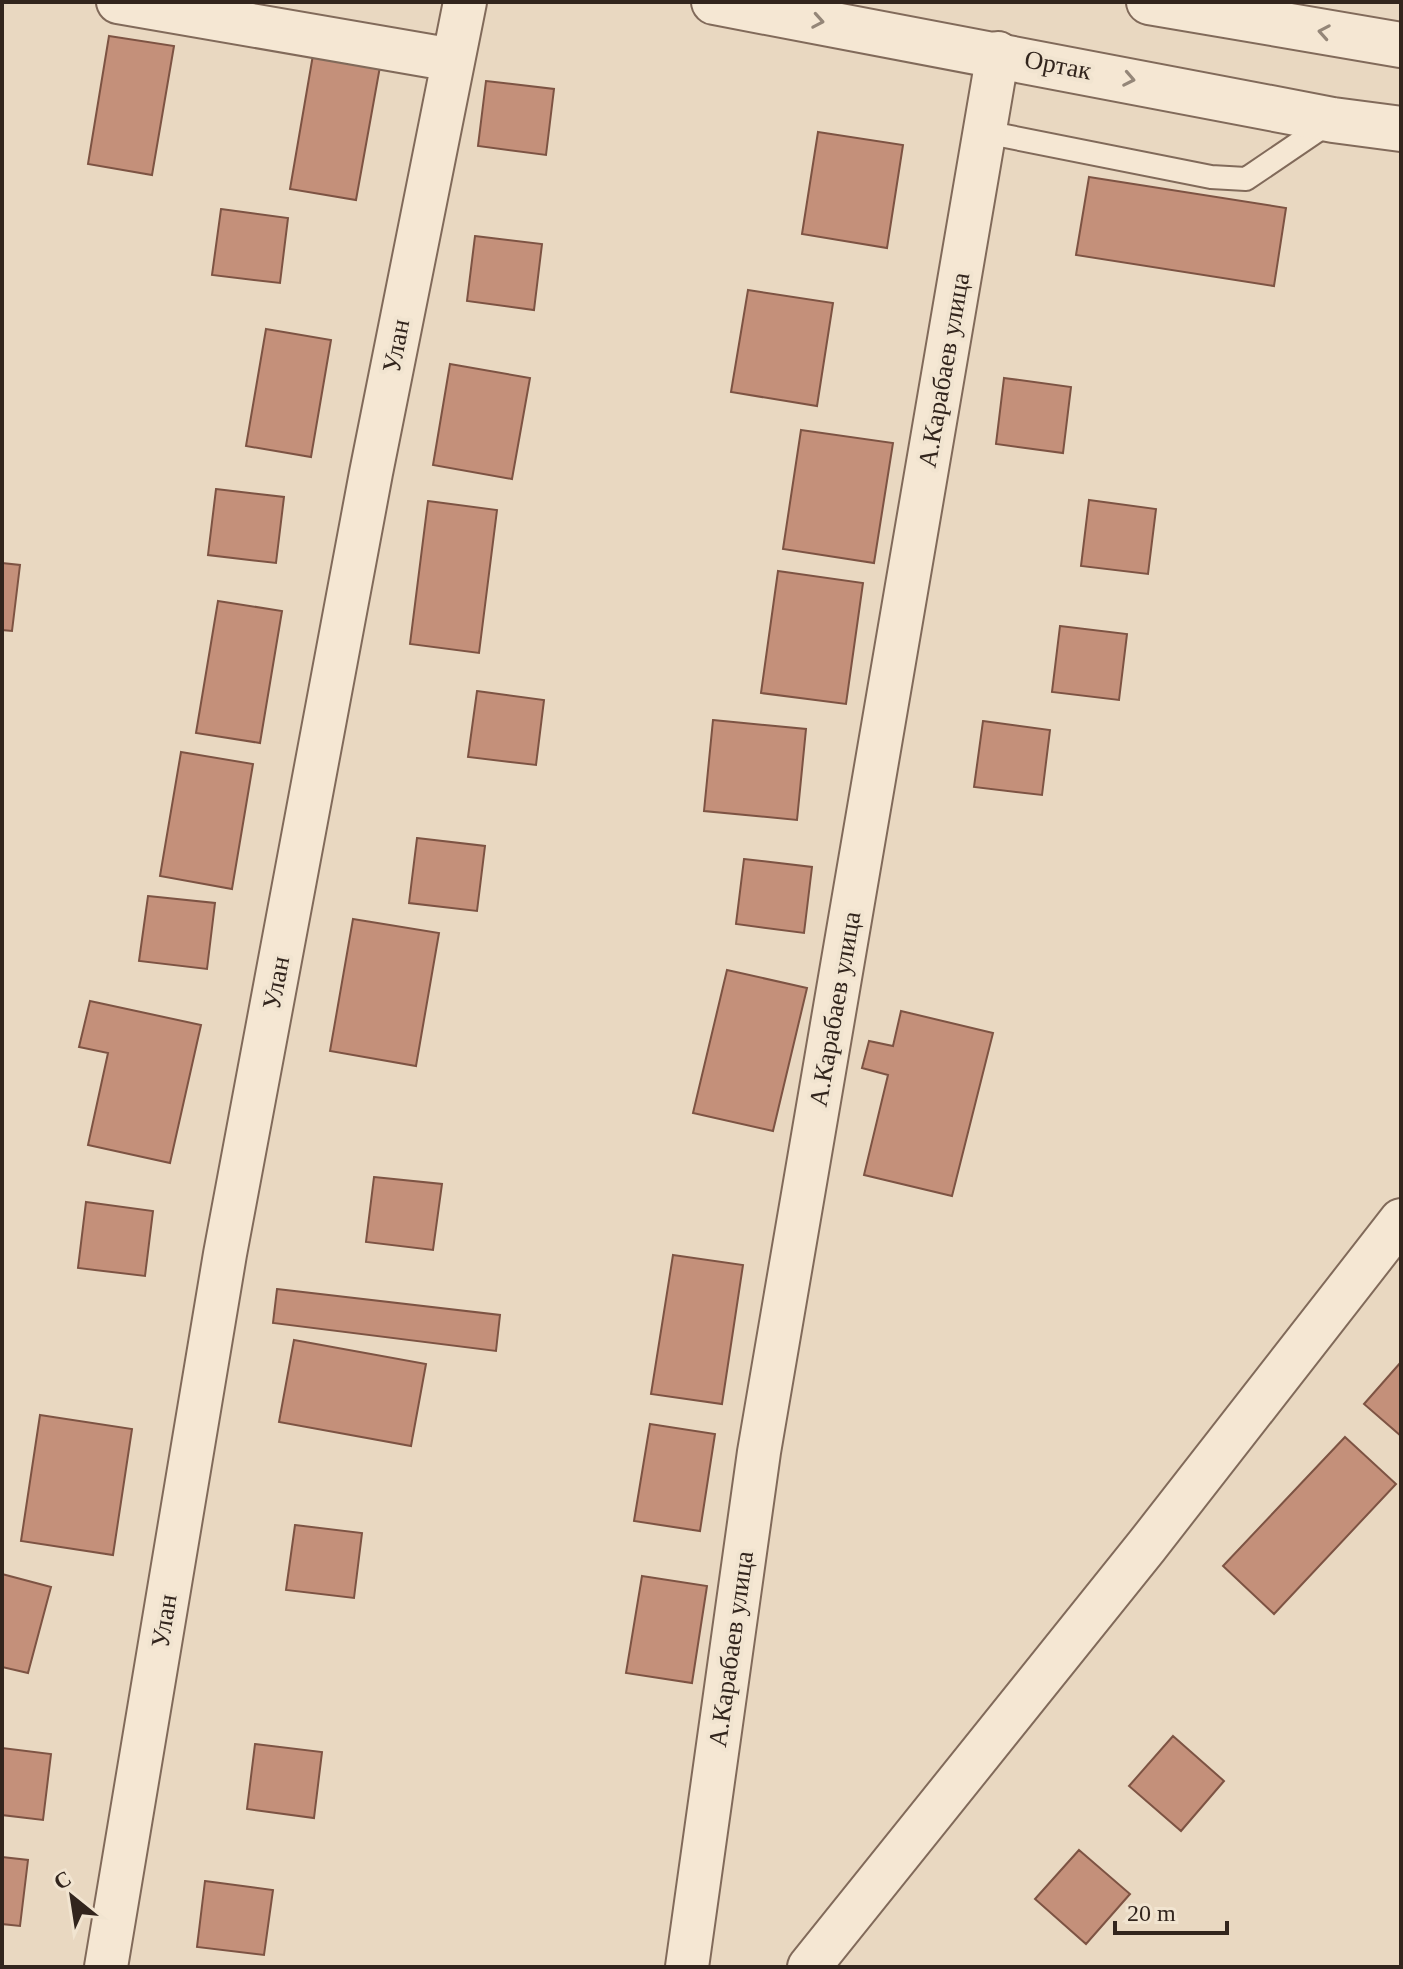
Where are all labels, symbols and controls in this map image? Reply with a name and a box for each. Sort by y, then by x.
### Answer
one-way arrow [812,11,825,28]
one-way arrow [1317,25,1331,42]
street label: Ортак [1022,44,1094,86]
one-way arrow [1122,70,1135,87]
street label: А.Карабаев улица [913,270,976,470]
street label: Улан [377,317,415,375]
street label: А.Карабаев улица [804,909,867,1109]
street label: Улан [257,954,295,1012]
street label: А.Карабаев улица [703,1549,759,1749]
street label: Улан [145,1592,183,1650]
north arrow [32,1857,112,1937]
text: С [49,1865,75,1895]
scale bar [1115,1885,1227,1935]
text: 20 m [1127,1900,1176,1926]

